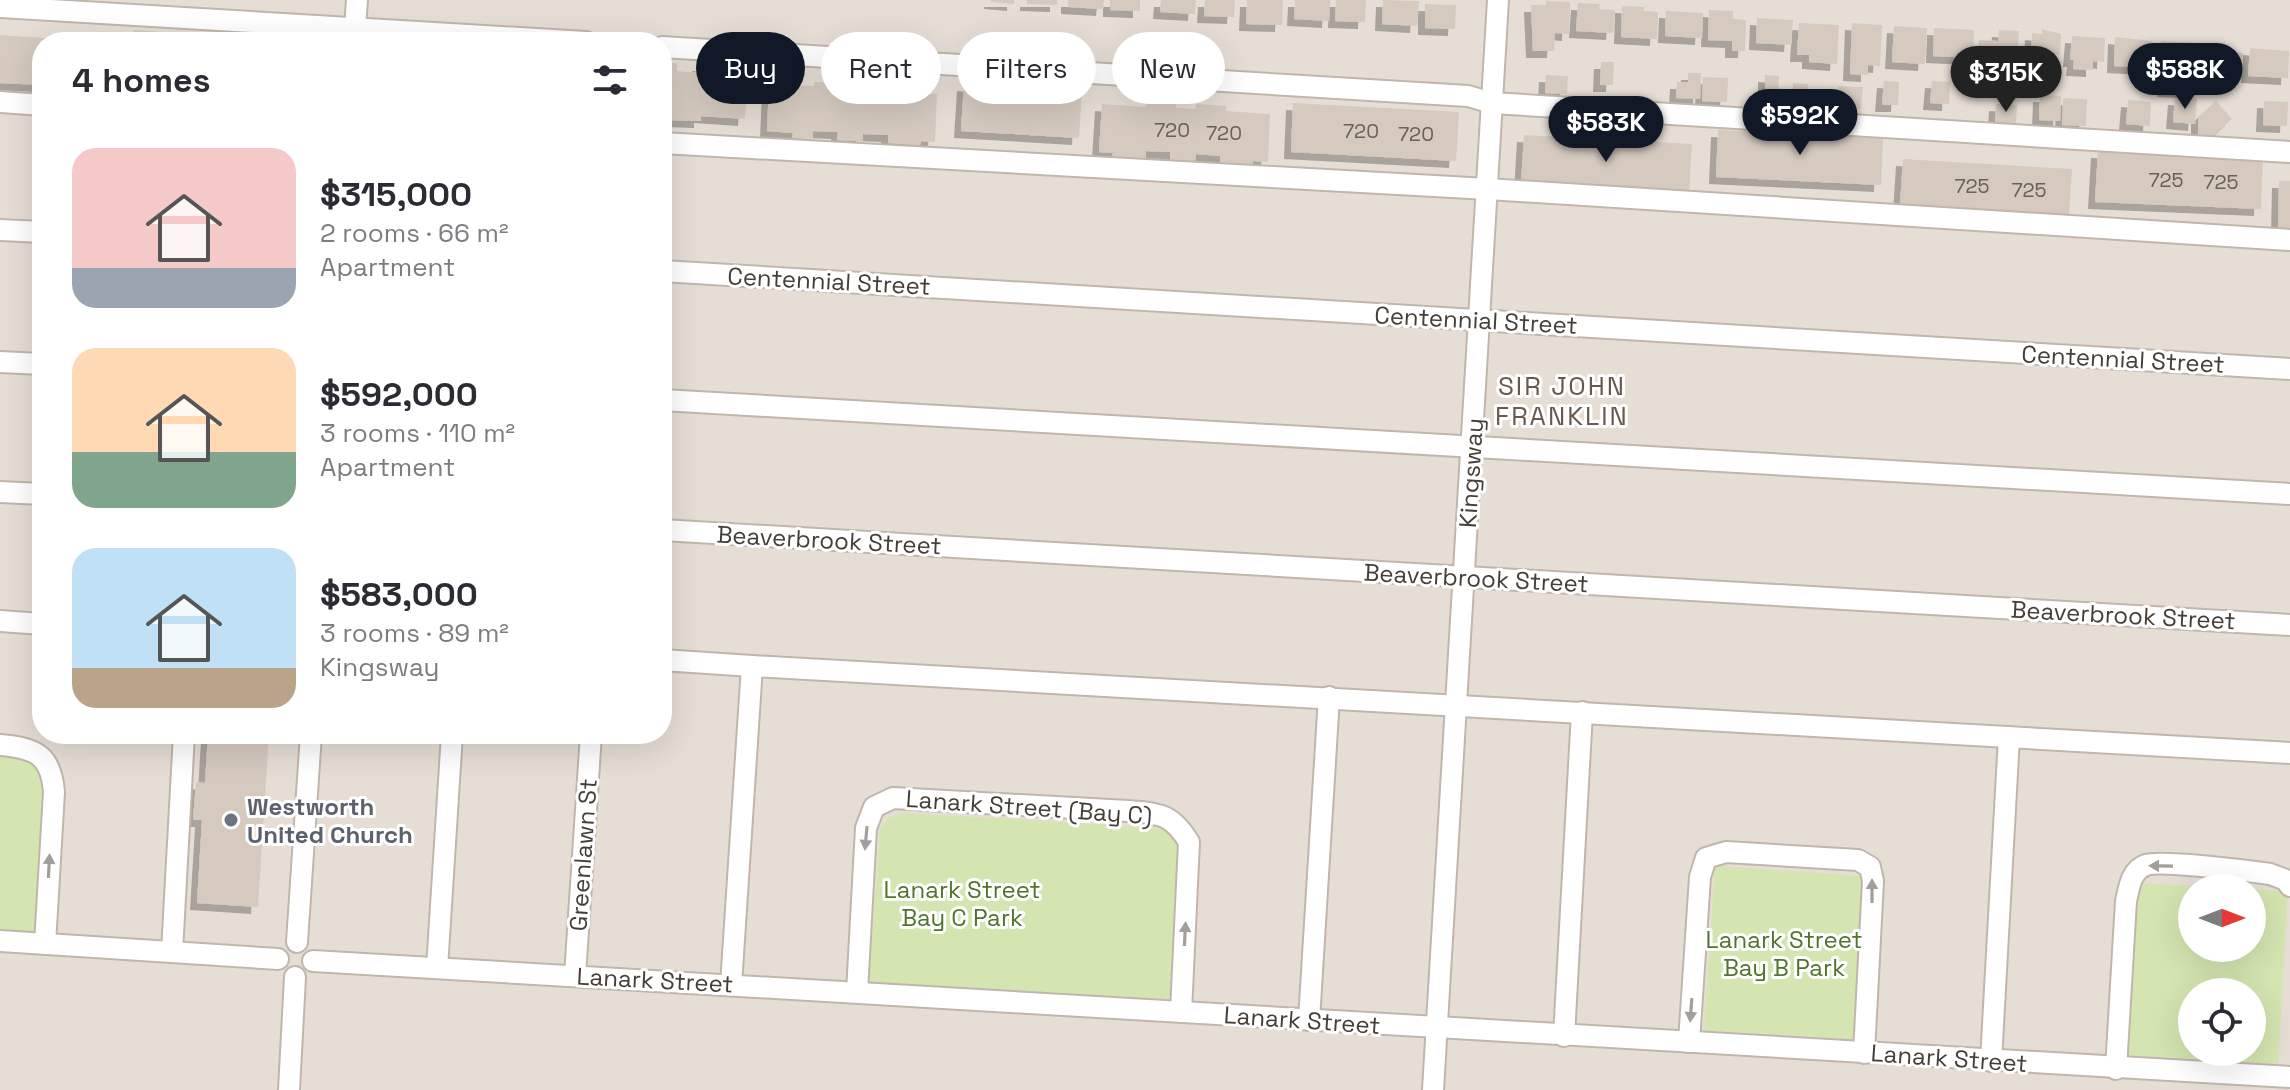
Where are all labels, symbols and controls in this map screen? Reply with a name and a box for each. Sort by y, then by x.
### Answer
chip: Buy [696,32,805,104]
chip: Rent [821,32,941,104]
chip: Filters [957,32,1096,104]
chip: New [1112,32,1225,104]
pin: $588K [2129,43,2241,111]
pin: $315K [1950,46,2062,114]
text: $588K [2146,52,2224,86]
text: $315K [1969,55,2043,89]
icon: filters [588,58,632,102]
text: 4 homes [72,59,210,102]
pin: $592K [1744,89,1856,157]
pin: $583K [1550,96,1662,164]
text: $592K [1760,98,1840,132]
text: $583K [1566,105,1646,139]
house number: 720 [1154,117,1190,143]
house number: 720 [1343,118,1379,144]
house number: 720 [1206,120,1242,146]
house number: 720 [1398,121,1434,147]
house number: 725 [2148,167,2184,193]
house number: 725 [2203,169,2239,195]
text: $315,000 [320,173,472,216]
house number: 725 [1954,173,1990,199]
house number: 725 [2011,177,2047,203]
icon: home [136,180,232,276]
text: 2 rooms · 66 m² [320,216,509,250]
text: Apartment [320,250,455,284]
street label: Centennial Street [727,260,931,302]
street label: Centennial Street [1374,299,1578,341]
street label: Centennial Street [2021,338,2225,380]
district label: SIR JOHN FRANKLIN [1495,369,1629,433]
text: $592,000 [320,373,478,416]
icon: home [136,380,232,476]
text: 3 rooms · 110 m² [320,416,515,450]
street label: Kingsway [1452,417,1490,529]
text: Apartment [320,450,455,484]
street label: Beaverbrook Street [716,519,942,561]
street label: Beaverbrook Street [1363,557,1589,599]
text: $583,000 [320,573,478,616]
icon: home [136,580,232,676]
street label: Beaverbrook Street [2010,594,2236,636]
text: 3 rooms · 89 m² [320,616,509,650]
text: Kingsway [320,650,439,684]
street label: Greenlawn St [562,778,604,932]
street label: Lanark Street (Bay C) [905,783,1153,831]
place label: Westworth United Church [247,791,413,850]
marker: Westworth United Church [222,811,240,829]
one-way arrow [859,826,872,851]
one-way arrow [43,853,56,878]
one-way arrow [2148,859,2173,872]
park label: Lanark Street Bay C Park [884,874,1040,933]
north arrow [2178,874,2266,962]
map controls [2178,874,2266,1066]
one-way arrow [1866,878,1878,903]
one-way arrow [1178,921,1191,946]
park label: Lanark Street Bay B Park [1706,924,1862,983]
street label: Lanark Street [576,960,734,1000]
button: locate [2178,978,2266,1066]
one-way arrow [1684,998,1697,1023]
street label: Lanark Street [1223,999,1381,1041]
street label: Lanark Street [1870,1037,2028,1079]

